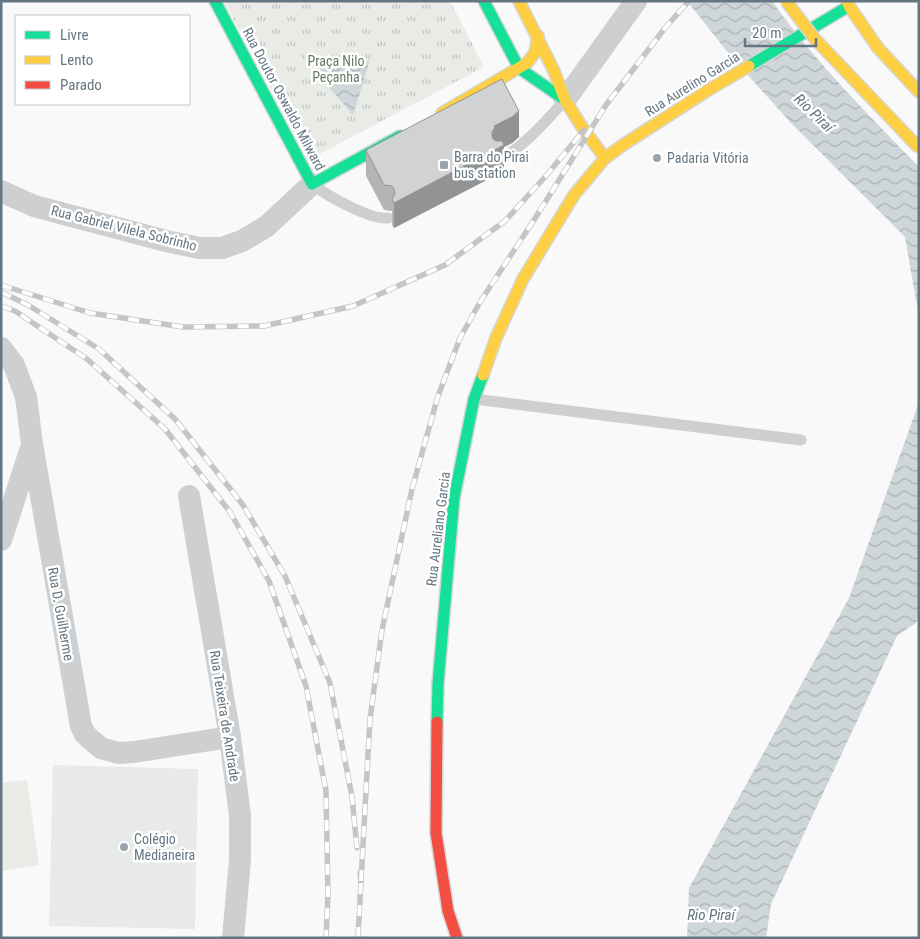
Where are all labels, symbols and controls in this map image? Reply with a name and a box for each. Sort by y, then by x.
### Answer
legend [15,15,190,105]
scale bar [745,15,816,47]
text: 20 m [752,24,782,42]
street label: Rua Doutor Oswaldo Milward [240,25,328,173]
text: Livre [60,26,88,44]
street label: Rua Aurelino Garcia [642,48,742,120]
text: Lento [60,51,93,69]
park label: Praça Nilo Peçanha [308,53,364,85]
text: Parado [60,76,102,94]
water label: Rio Piraí [791,90,839,138]
place label: Barra do Pirai bus station [454,149,529,181]
place label: Padaria Vitória [667,150,749,166]
marker: Padaria Vitória [651,152,663,164]
marker: Barra do Pirai bus station [438,159,450,171]
street label: Rua Gabriel Vilela Sobrinho [49,202,199,254]
street label: Rua Aureliano Garcia [423,471,453,587]
street label: Rua D. Guilherme [45,566,77,662]
street label: Rua Teixeira de Andrade [207,649,243,783]
place label: Colégio Medianeira [134,831,195,863]
marker: Colégio Medianeira [118,841,130,853]
water label: Rio Piraí [687,906,737,924]

